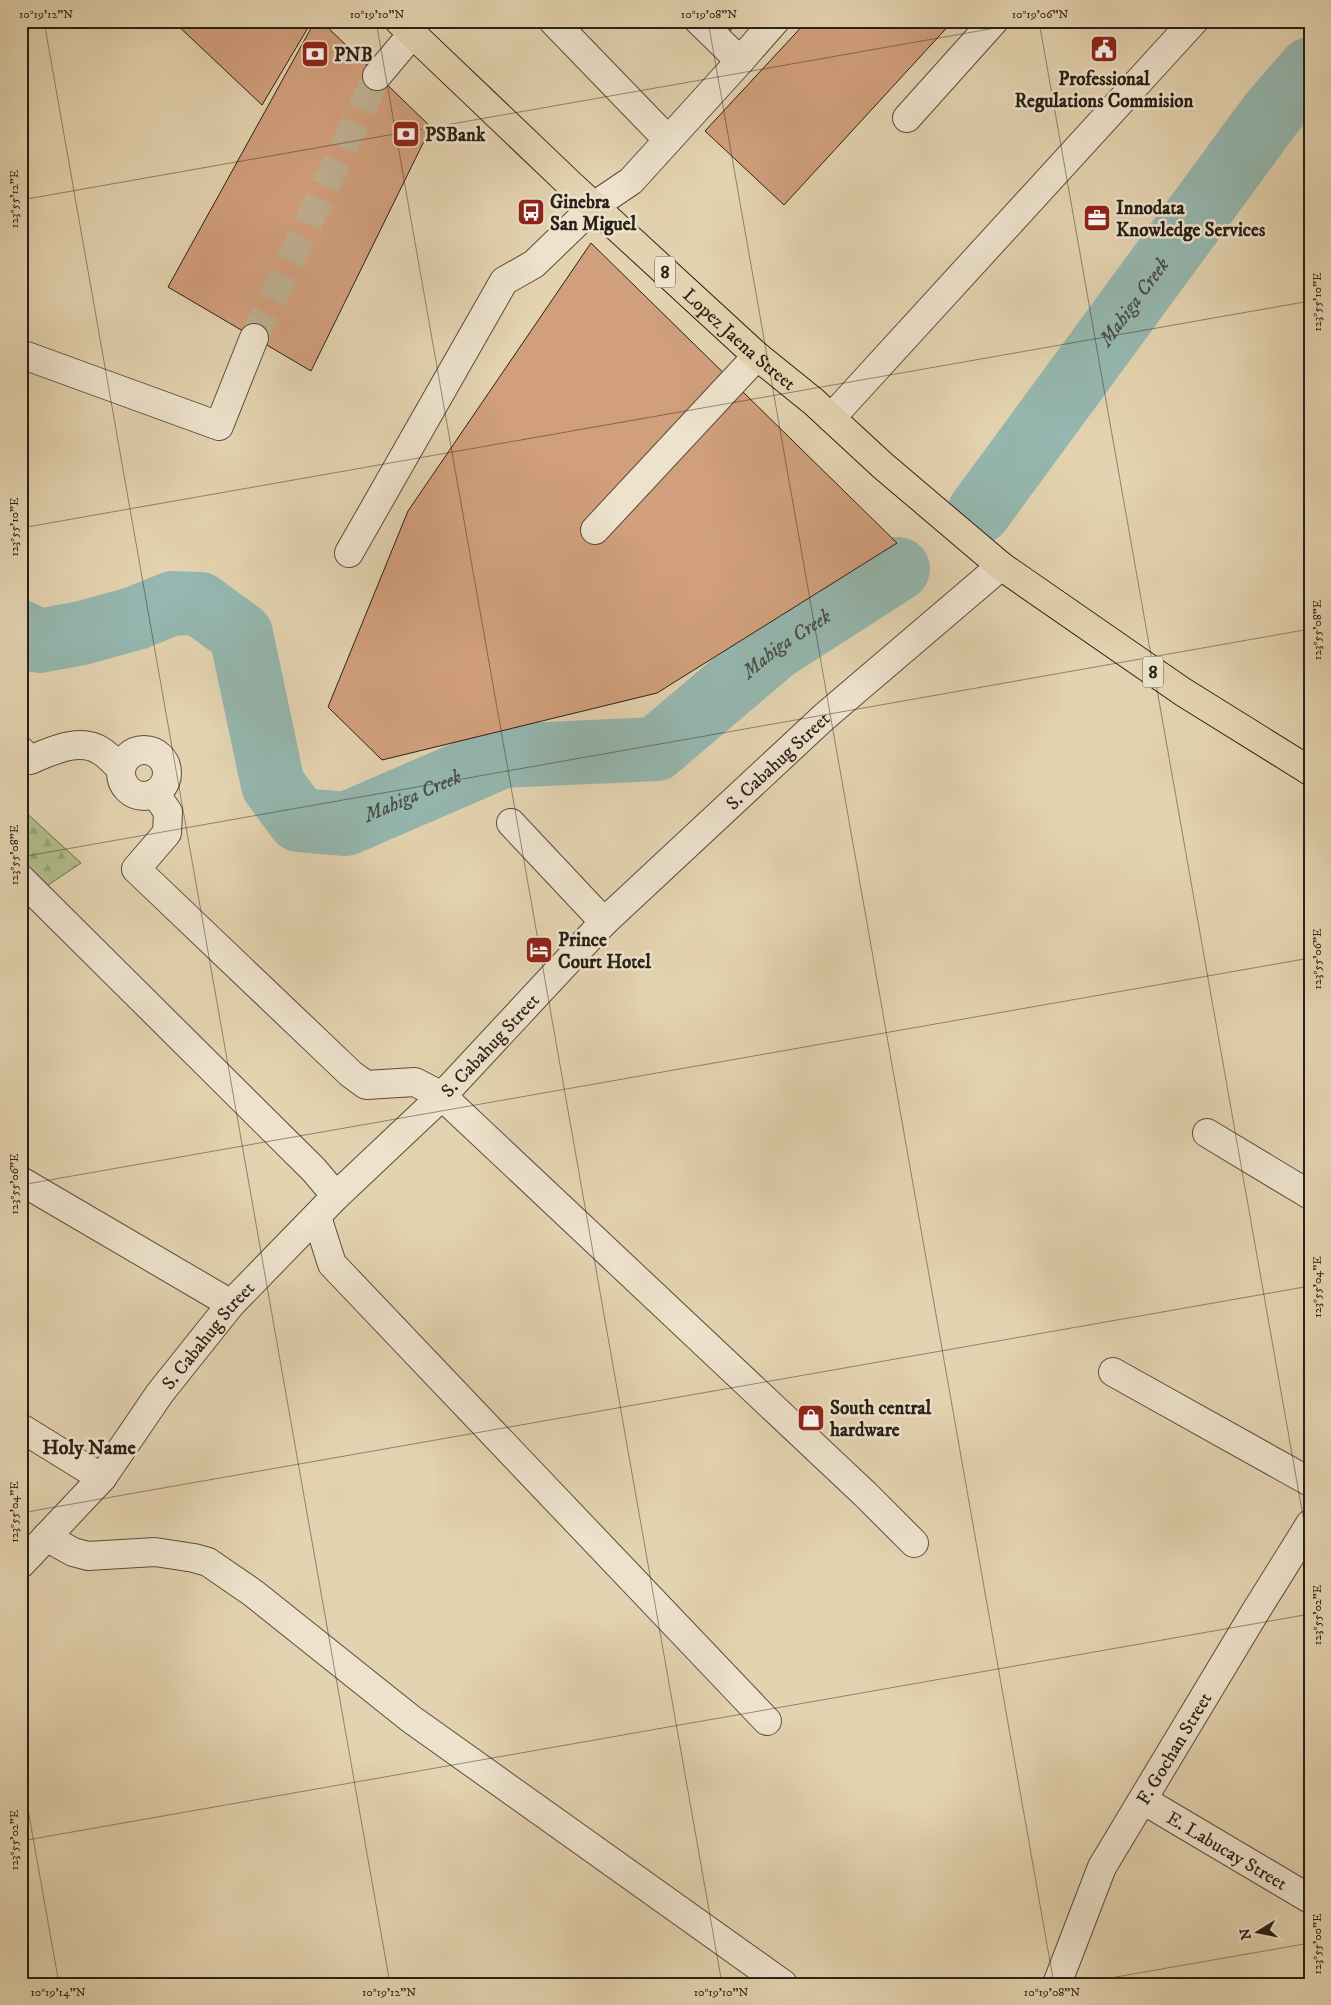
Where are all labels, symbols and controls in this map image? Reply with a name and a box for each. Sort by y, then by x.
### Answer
text: 10°19'12"N [19,7,73,22]
text: 10°19'10"N [350,7,405,22]
text: 10°19'08"N [681,7,737,22]
text: 10°19'06"N [1012,7,1068,22]
public building icon: Professional Regulations Commision [1089,34,1119,64]
bank icon: PNB [300,39,330,69]
place label: PNB [334,44,373,67]
place label: Professional Regulations Commision [1015,68,1195,113]
bank icon: PSBank [391,119,421,149]
place label: PSBank [425,124,486,147]
text: 123°55'12"E [7,169,22,228]
place label: Ginebra San Miguel [550,191,637,236]
bus stop icon: Ginebra San Miguel [516,197,546,227]
place label: Innodata Knowledge Services [1116,197,1266,242]
office icon: Innodata Knowledge Services [1082,203,1112,233]
water label: Mahiga Creek [1093,253,1176,353]
road number: 8 [655,256,675,288]
text: 123°55'10"E [1310,272,1325,331]
street label: Lopez Jaena Street [678,284,800,396]
text: 123°55'10"E [7,497,22,556]
text: 123°55'08"E [1310,599,1325,660]
water label: Mahiga Creek [736,604,837,686]
road number: 8 [1143,656,1163,688]
street label: S. Cabahug Street [722,707,835,815]
water label: Mahiga Creek [359,764,466,830]
text: 123°55'08"E [7,824,22,885]
text: 123°55'06"E [1310,928,1325,989]
place label: Prince Court Hotel [558,929,651,974]
hotel icon: Prince Court Hotel [524,935,554,965]
street label: S. Cabahug Street [437,989,545,1103]
text: 123°55'06"E [7,1153,22,1214]
text: 123°55'04"E [1310,1256,1325,1318]
street label: S. Cabahug Street [157,1277,260,1395]
place label: South central hardware [829,1397,932,1442]
shop icon: South central hardware [796,1403,826,1433]
district label: Holy Name [42,1436,136,1461]
text: 123°55'04"E [7,1481,22,1543]
text: 123°55'02"E [1310,1584,1325,1645]
street label: F. Gochan Street [1132,1689,1217,1809]
street label: E. Labucay Street [1162,1807,1291,1896]
text: 123°55'02"E [7,1809,22,1870]
north arrow [1234,1908,1284,1958]
text: 123°55'00"E [1310,1913,1325,1974]
text: N [1236,1926,1256,1941]
text: 10°19'14"N [30,1985,86,2000]
text: 10°19'12"N [362,1985,416,2000]
text: 10°19'10"N [694,1985,749,2000]
text: 10°19'08"N [1024,1985,1080,2000]

